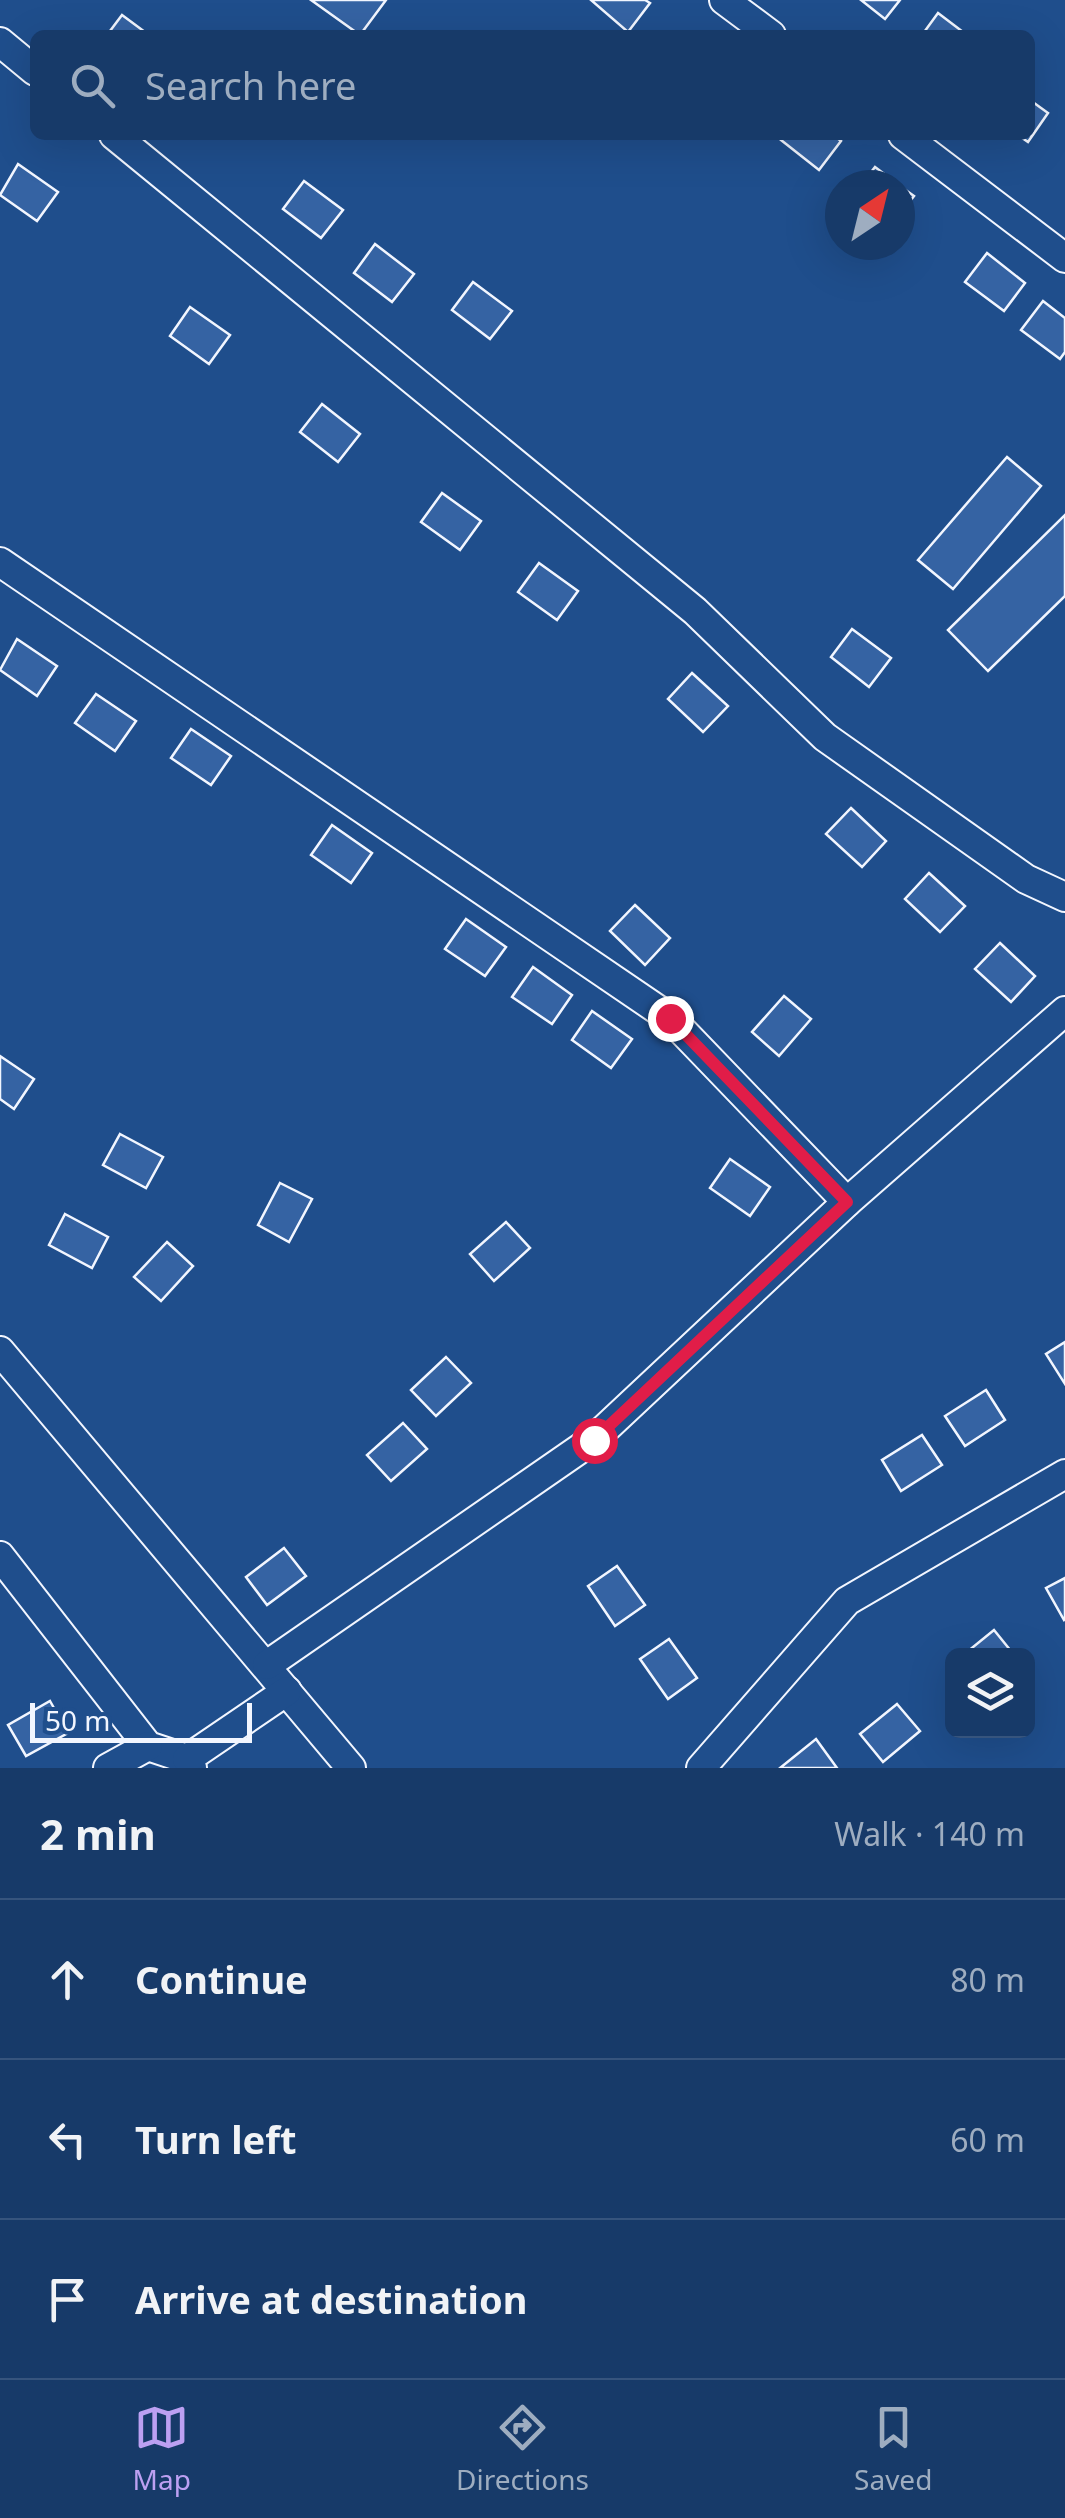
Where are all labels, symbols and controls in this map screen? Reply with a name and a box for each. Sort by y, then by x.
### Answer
search box [30,30,1035,140]
icon: search [65,58,120,113]
text: Search here [145,59,356,111]
north arrow [825,170,915,260]
route end [648,996,694,1042]
route start [572,1418,618,1464]
map controls [945,1648,1035,1738]
button: layers [945,1648,1035,1738]
scale bar [30,1698,252,1742]
text: 50 m [45,1701,111,1739]
text: 2 min [40,1805,156,1862]
text: Walk · 140 m [834,1812,1025,1855]
icon: ahead [40,1952,95,2007]
text: Continue [135,1953,308,2005]
text: 80 m [950,1958,1025,2001]
icon: left [40,2112,95,2167]
text: Turn left [135,2113,297,2165]
text: 60 m [950,2118,1025,2161]
icon: arrive [40,2272,95,2327]
text: Arrive at destination [135,2273,527,2325]
tab: Map [133,2400,191,2498]
tab: Directions [456,2400,589,2498]
tab: Saved [854,2400,932,2498]

